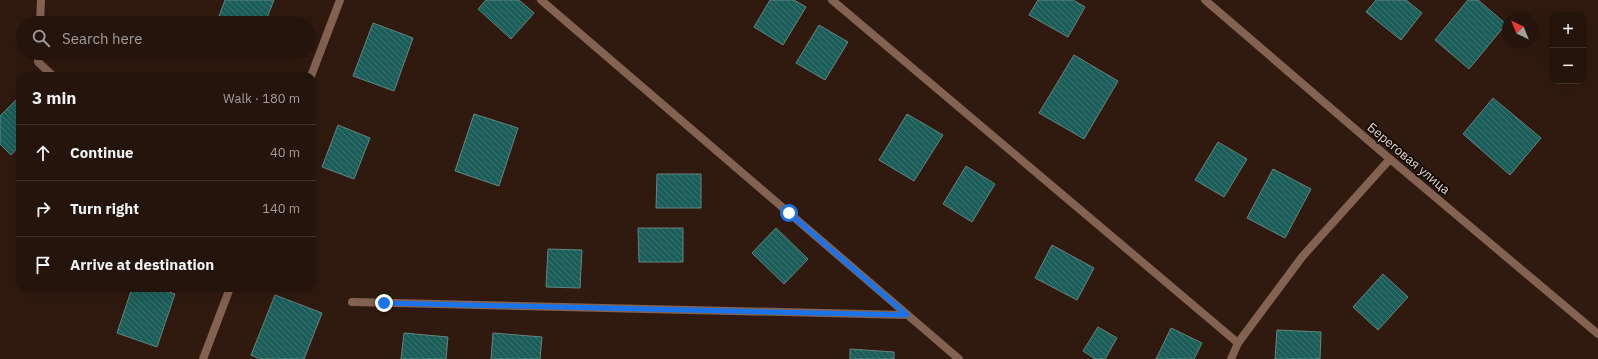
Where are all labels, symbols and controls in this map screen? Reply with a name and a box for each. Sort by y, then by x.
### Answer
north arrow [1502,12,1538,48]
map controls [1550,12,1586,84]
button: + [1550,12,1586,48]
search box [16,16,316,60]
icon: search [30,27,52,49]
text: Search here [62,29,142,48]
button: − [1550,48,1586,84]
text: 3 min [32,87,76,109]
text: Walk · 180 m [223,90,300,107]
street label: Береговая улица [1364,119,1454,198]
icon: ahead [32,142,54,164]
text: Continue [70,143,134,162]
text: 40 m [270,144,300,161]
icon: right [32,198,54,220]
text: Turn right [70,199,139,218]
text: 140 m [262,200,300,217]
route start [780,204,798,222]
icon: arrive [32,254,54,276]
text: Arrive at destination [70,255,214,274]
route end [375,294,393,312]

